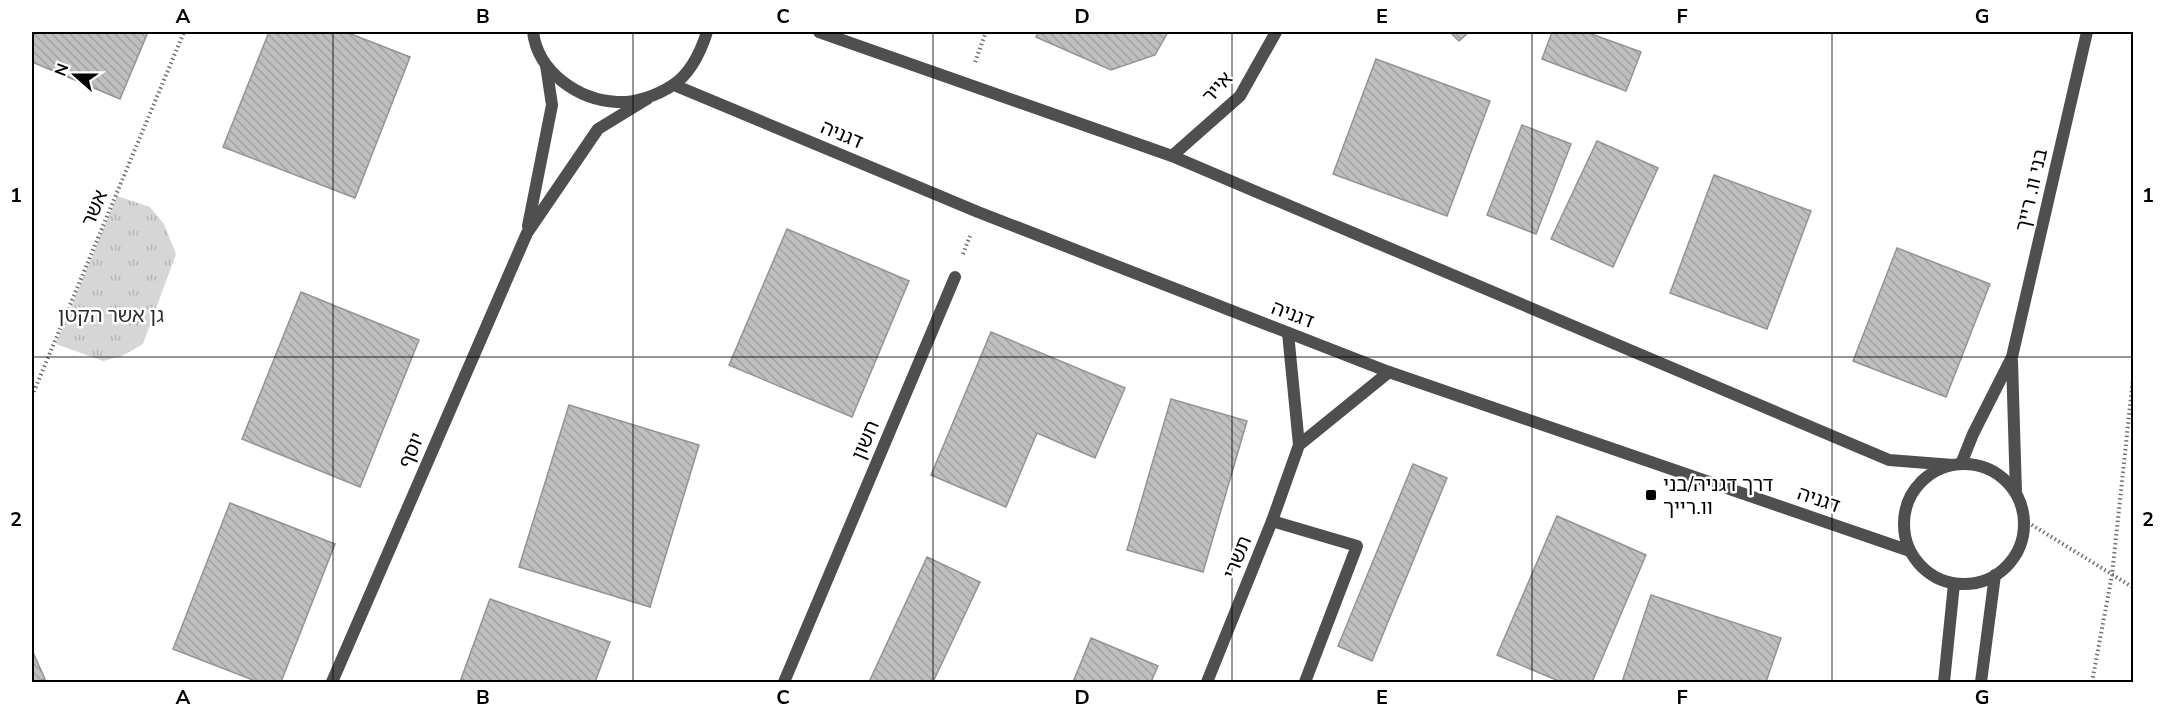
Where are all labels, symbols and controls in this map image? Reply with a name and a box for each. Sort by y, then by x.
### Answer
text: A [176,3,191,30]
text: B [476,3,490,30]
text: C [776,3,790,30]
text: D [1074,3,1090,30]
text: E [1376,3,1388,30]
text: F [1676,3,1688,30]
text: G [1975,3,1989,30]
north arrow [45,45,105,105]
text: N [50,60,74,80]
street label: אייר [1196,66,1239,109]
street label: דגניה [816,114,867,155]
street label: בני וו. רייך [2009,146,2054,234]
text: 1 [10,182,22,209]
text: 1 [2142,182,2154,209]
street label: אשר [75,186,114,231]
street label: דגניה [1268,294,1318,335]
park label: גן אשר הקטן [58,302,164,329]
street label: חשון [845,416,886,464]
street label: יוסף [392,428,431,472]
place label: דרך דגניה/בני וו.רייך [1663,471,1773,521]
street label: דגניה [1794,480,1844,519]
marker: דרך דגניה/בני וו.רייך [1644,488,1658,502]
text: 2 [10,506,22,533]
text: 2 [2142,506,2154,533]
street label: תשרי [1217,532,1258,583]
text: A [176,684,191,711]
text: B [476,684,490,711]
text: C [776,684,790,711]
text: D [1074,684,1090,711]
text: E [1376,684,1388,711]
text: F [1676,684,1688,711]
text: G [1975,684,1989,711]

